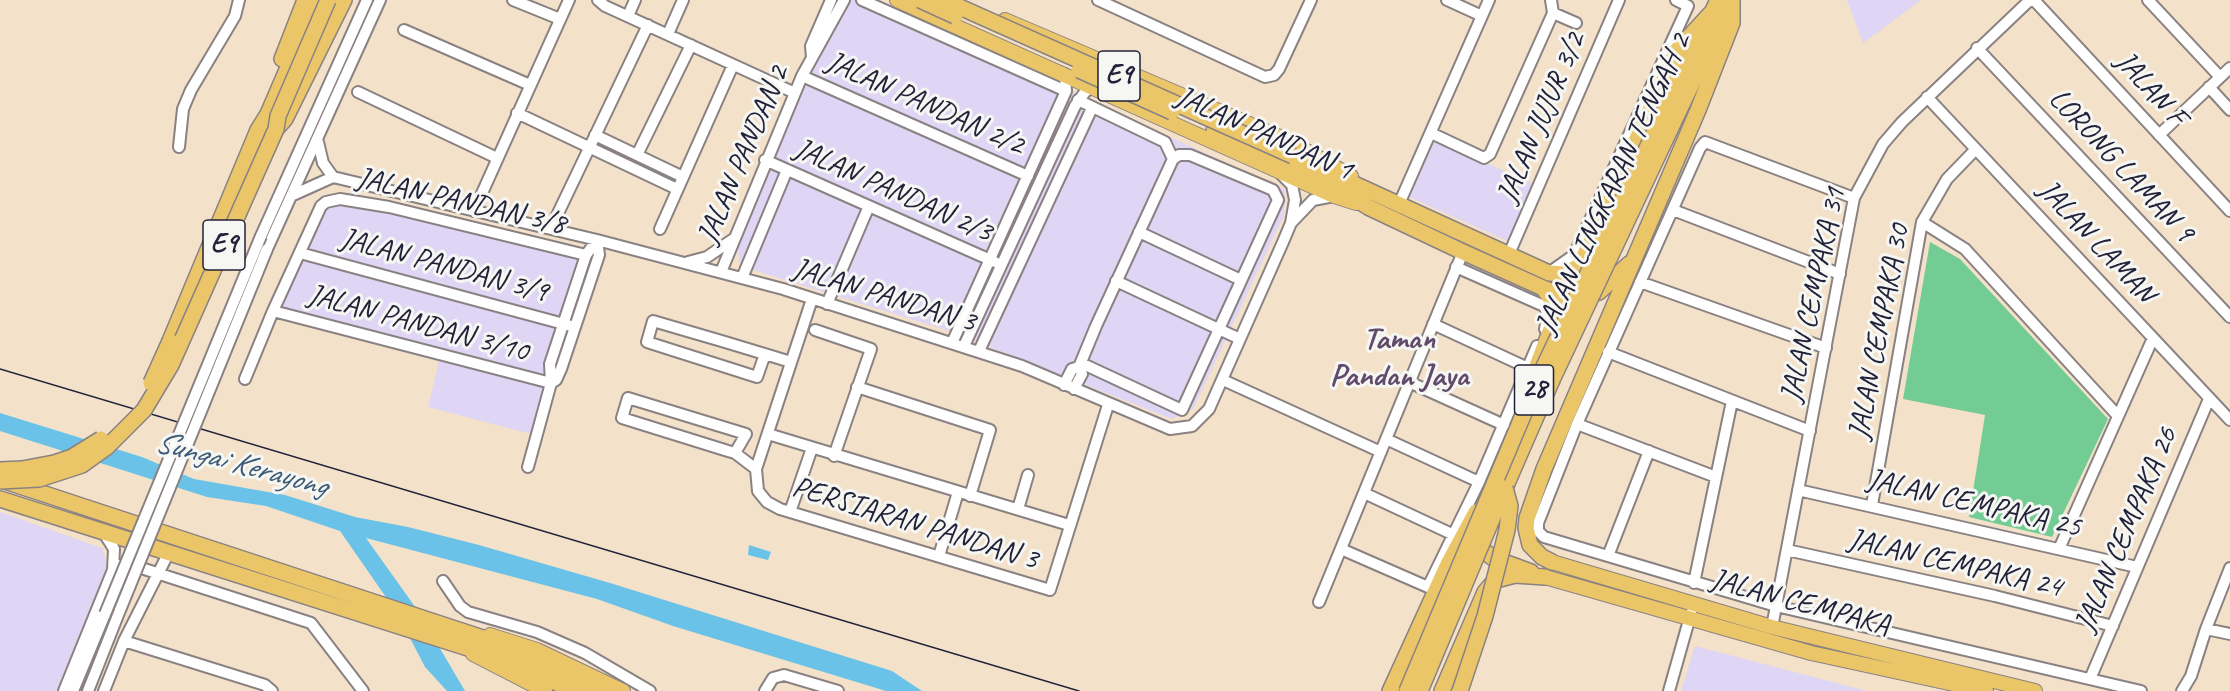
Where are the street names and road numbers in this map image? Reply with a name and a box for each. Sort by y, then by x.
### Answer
street label: JALAN JUJUR 3/2 [1490,27,1594,209]
street label: JALAN LINGKARAN TENGAH 2 [1529,28,1699,340]
street label: JALAN PANDAN 2/2 [820,44,1030,164]
street label: JALAN F [2107,44,2193,134]
road number: E9 [1098,51,1140,101]
street label: JALAN PANDAN 2 [690,61,798,249]
street label: JALAN PANDAN 1 [1170,79,1358,189]
street label: LORONG LAMAN 9 [2041,82,2201,250]
street label: JALAN PANDAN 2/3 [788,131,998,251]
street label: JALAN PANDAN 3/8 [353,160,569,244]
street label: JALAN LAMAN [2030,173,2162,311]
street label: JALAN CEMPAKA 31 [1774,185,1854,405]
road number: E9 [203,220,245,270]
street label: JALAN PANDAN 3/9 [336,221,552,311]
street label: JALAN CEMPAKA 30 [1842,222,1918,442]
street label: JALAN PANDAN 3 [788,251,980,341]
street label: JALAN PANDAN 3/10 [304,277,532,371]
road number: 28 [1514,365,1553,415]
street label: JALAN CEMPAKA 26 [2068,423,2186,637]
street label: JALAN CEMPAKA 25 [1864,462,2084,546]
street label: PERSIARAN PANDAN 3 [788,470,1042,578]
street label: JALAN CEMPAKA 24 [1845,522,2065,606]
street label: JALAN CEMPAKA [1707,562,1893,644]

